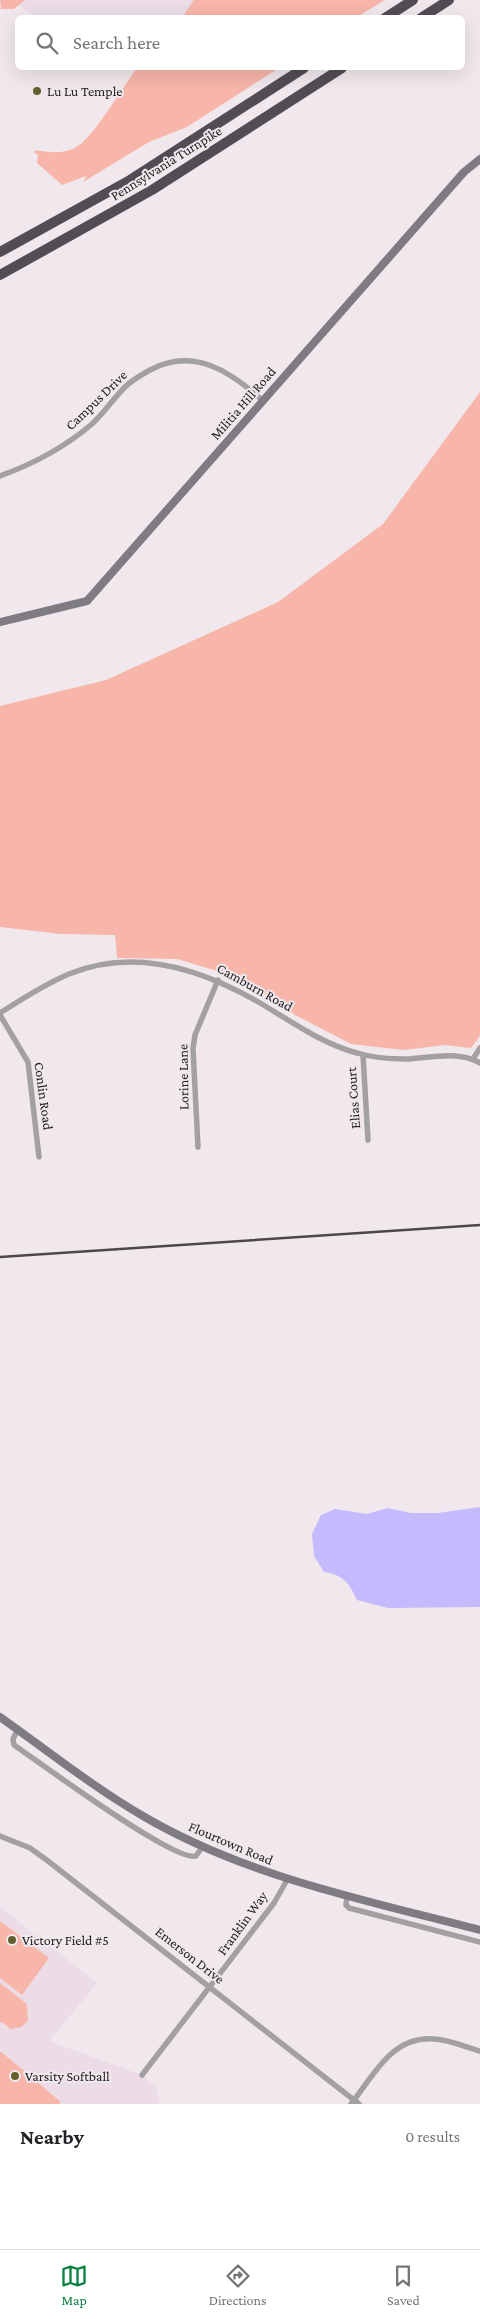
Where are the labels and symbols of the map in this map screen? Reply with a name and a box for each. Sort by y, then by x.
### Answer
place label: Lu Lu Temple [47,83,123,99]
marker: Lu Lu Temple [31,85,43,97]
street label: Pennsylvania Turnpike [108,122,224,204]
street label: Militia Hill Road [207,363,279,443]
street label: Campus Drive [62,367,130,433]
street label: Camburn Road [214,960,296,1015]
street label: Lorine Lane [174,1044,192,1110]
street label: Conlin Road [31,1061,57,1132]
street label: Elias Court [343,1066,363,1129]
street label: Flourtown Road [186,1818,276,1868]
street label: Franklin Way [214,1888,271,1958]
street label: Emerson Drive [152,1923,228,1987]
place label: Victory Field #5 [22,1932,109,1948]
marker: Victory Field #5 [6,1934,18,1946]
place label: Varsity Softball [25,2068,110,2084]
marker: Varsity Softball [9,2070,21,2082]

